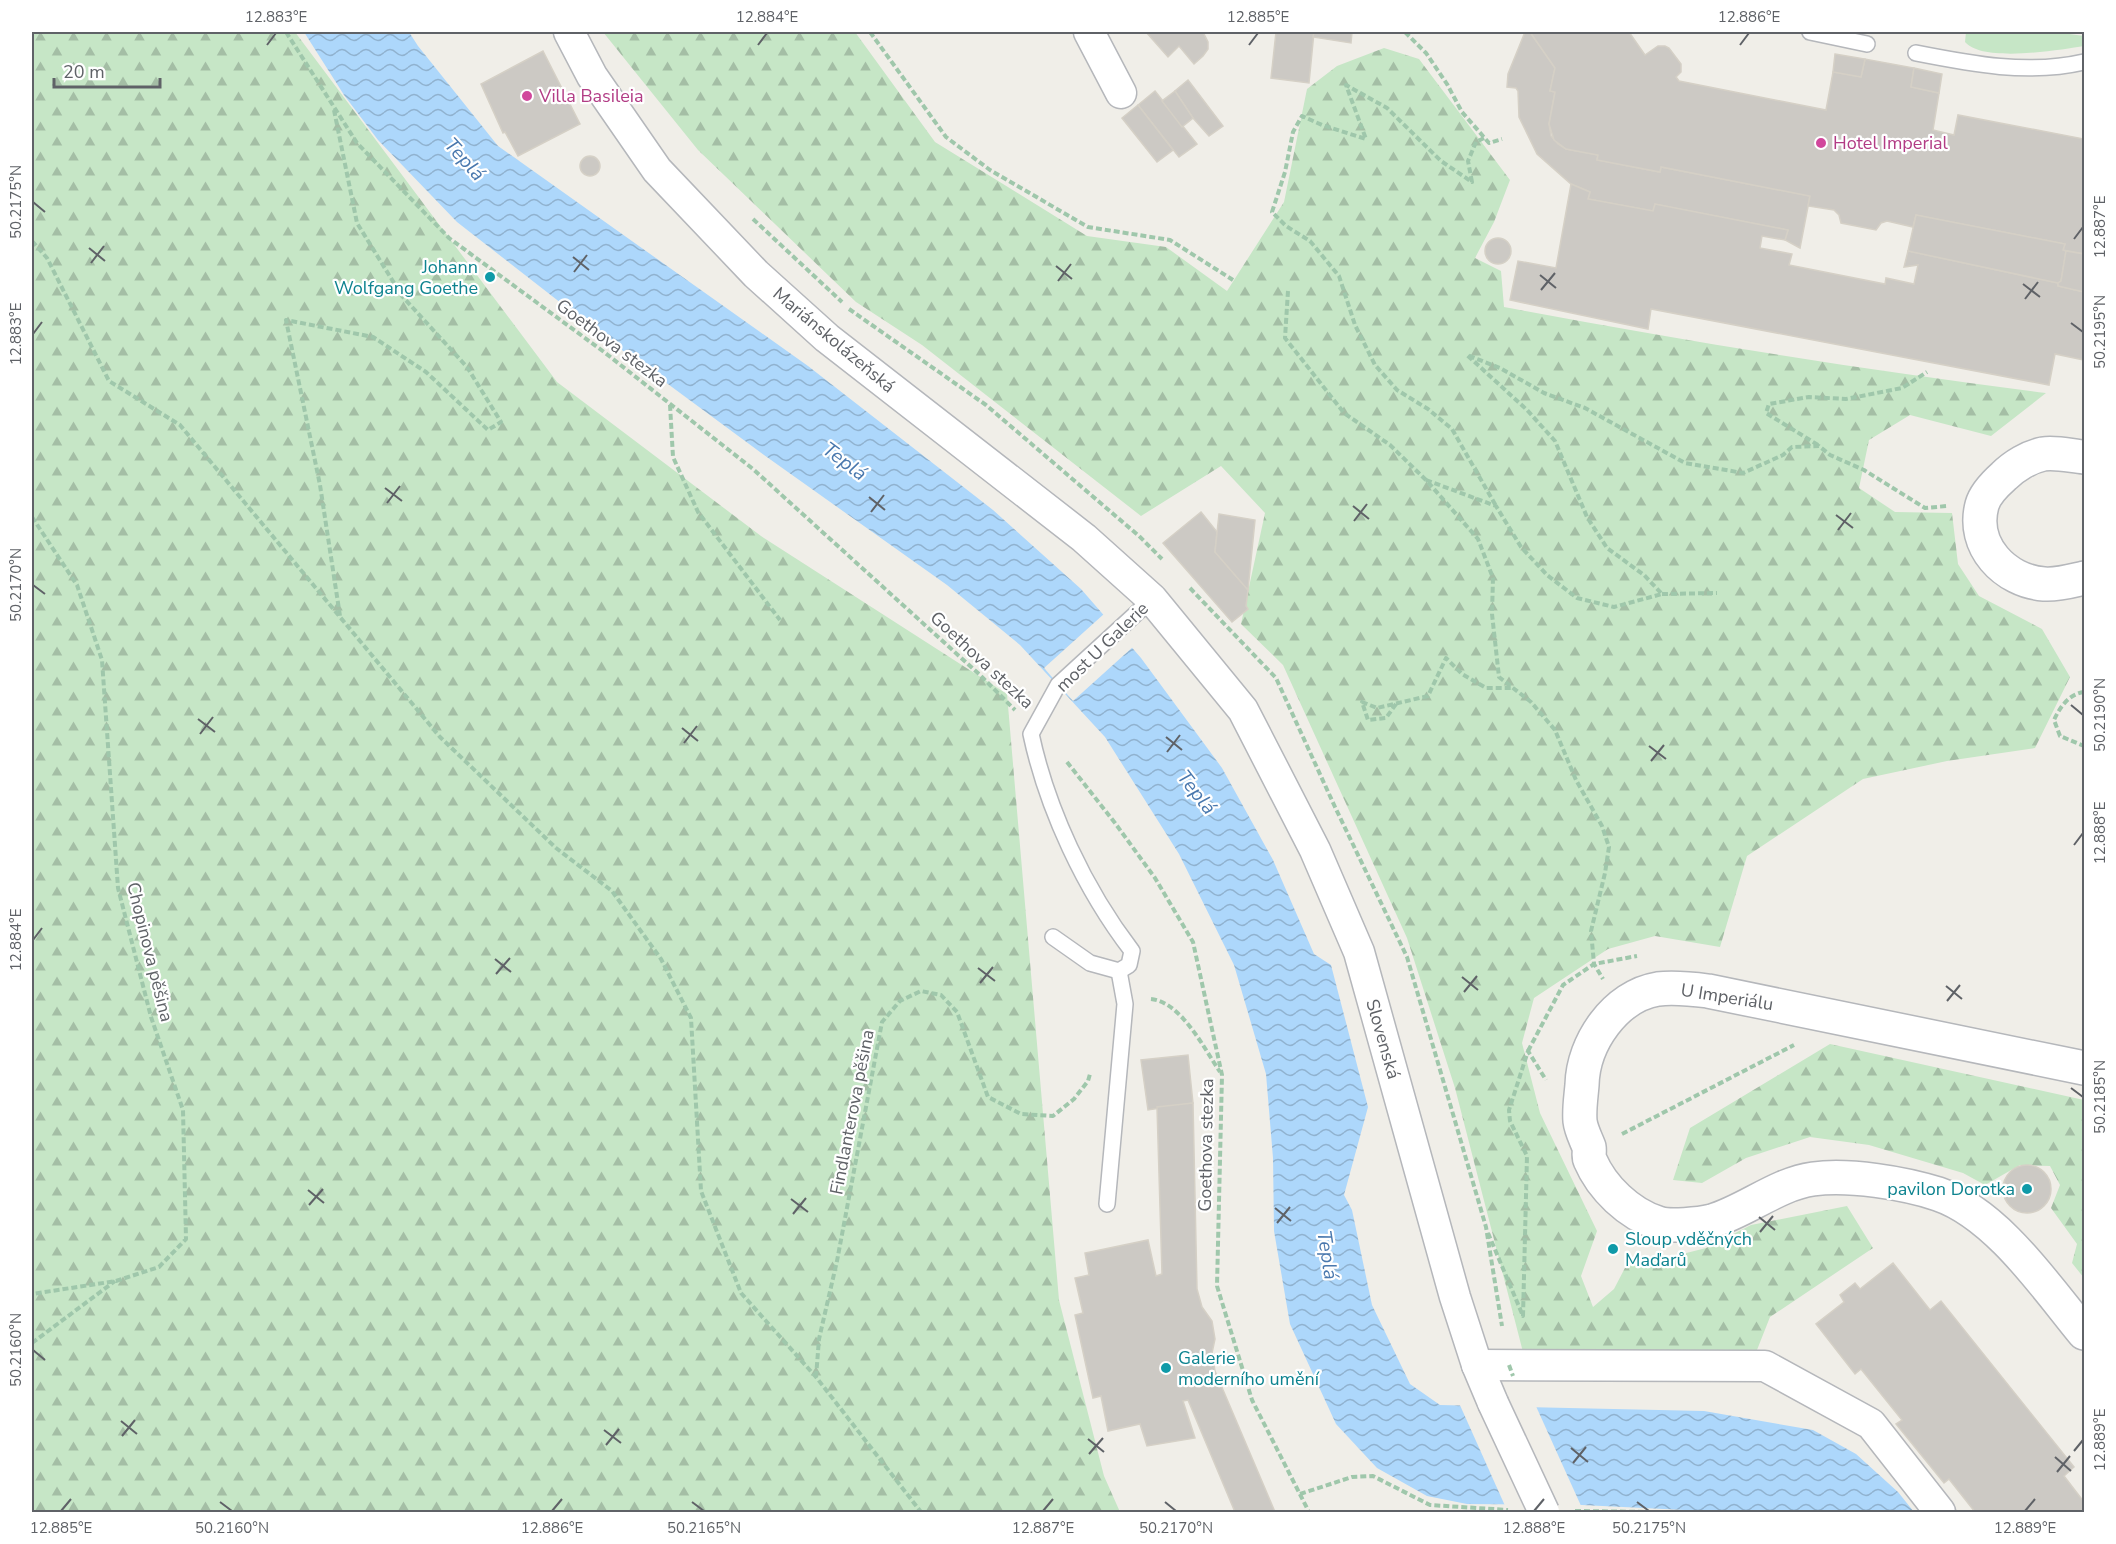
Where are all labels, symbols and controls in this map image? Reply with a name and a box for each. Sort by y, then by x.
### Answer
text: 12.883°E [245,7,307,27]
text: 12.884°E [736,7,798,27]
text: 12.885°E [1227,7,1289,27]
text: 12.886°E [1718,7,1780,27]
scale bar [54,51,160,89]
text: 20 m [63,60,105,84]
place label: Villa Basileia [538,84,643,108]
marker: Villa Basileia [520,89,534,103]
place label: Hotel Imperial [1833,131,1949,155]
water label: Teplá [438,132,491,187]
marker: Hotel Imperial [1814,136,1828,150]
text: 50.2175°N [6,165,26,239]
text: 12.887°E [2090,196,2110,258]
place label: Johann Wolfgang Goethe [334,255,478,300]
marker: Johann Wolfgang Goethe [483,270,497,284]
street label: Mariánskolázeňská [768,282,900,398]
street label: Goethova stezka [552,293,672,393]
text: 50.2195°N [2090,295,2110,369]
text: 12.883°E [6,303,26,365]
water label: Teplá [817,436,873,487]
text: 50.2170°N [6,548,26,622]
street label: most U Galerie [1050,597,1154,697]
street label: Goethova stezka [925,606,1039,714]
text: 50.2190°N [2090,678,2110,752]
water label: Teplá [1171,765,1223,820]
text: 12.888°E [2090,802,2110,864]
street label: Chopinova pěšina [121,880,179,1024]
text: 12.884°E [6,909,26,971]
street label: U Imperiálu [1679,978,1775,1016]
street label: Slovenská [1360,996,1406,1082]
street label: Findlanterova pěšina [824,1027,880,1197]
text: 50.2185°N [2090,1060,2110,1134]
street label: Goethova stezka [1193,1078,1219,1212]
place label: pavilon Dorotka [1887,1177,2015,1201]
marker: pavilon Dorotka [2020,1182,2034,1196]
place label: Sloup vděčných Maďarů [1625,1227,1752,1272]
water label: Teplá [1310,1229,1345,1282]
marker: Sloup vděčných Maďarů [1606,1242,1620,1256]
text: 50.2160°N [6,1313,26,1387]
place label: Galerie moderního umění [1178,1346,1320,1391]
marker: Galerie moderního umění [1159,1361,1173,1375]
text: 12.889°E [2090,1409,2110,1471]
text: 12.885°E [30,1518,92,1538]
text: 50.2160°N [195,1518,269,1538]
text: 12.886°E [521,1518,583,1538]
text: 50.2165°N [667,1518,741,1538]
text: 12.887°E [1012,1518,1074,1538]
text: 50.2170°N [1139,1518,1213,1538]
text: 12.888°E [1503,1518,1565,1538]
text: 50.2175°N [1612,1518,1686,1538]
text: 12.889°E [1994,1518,2056,1538]

